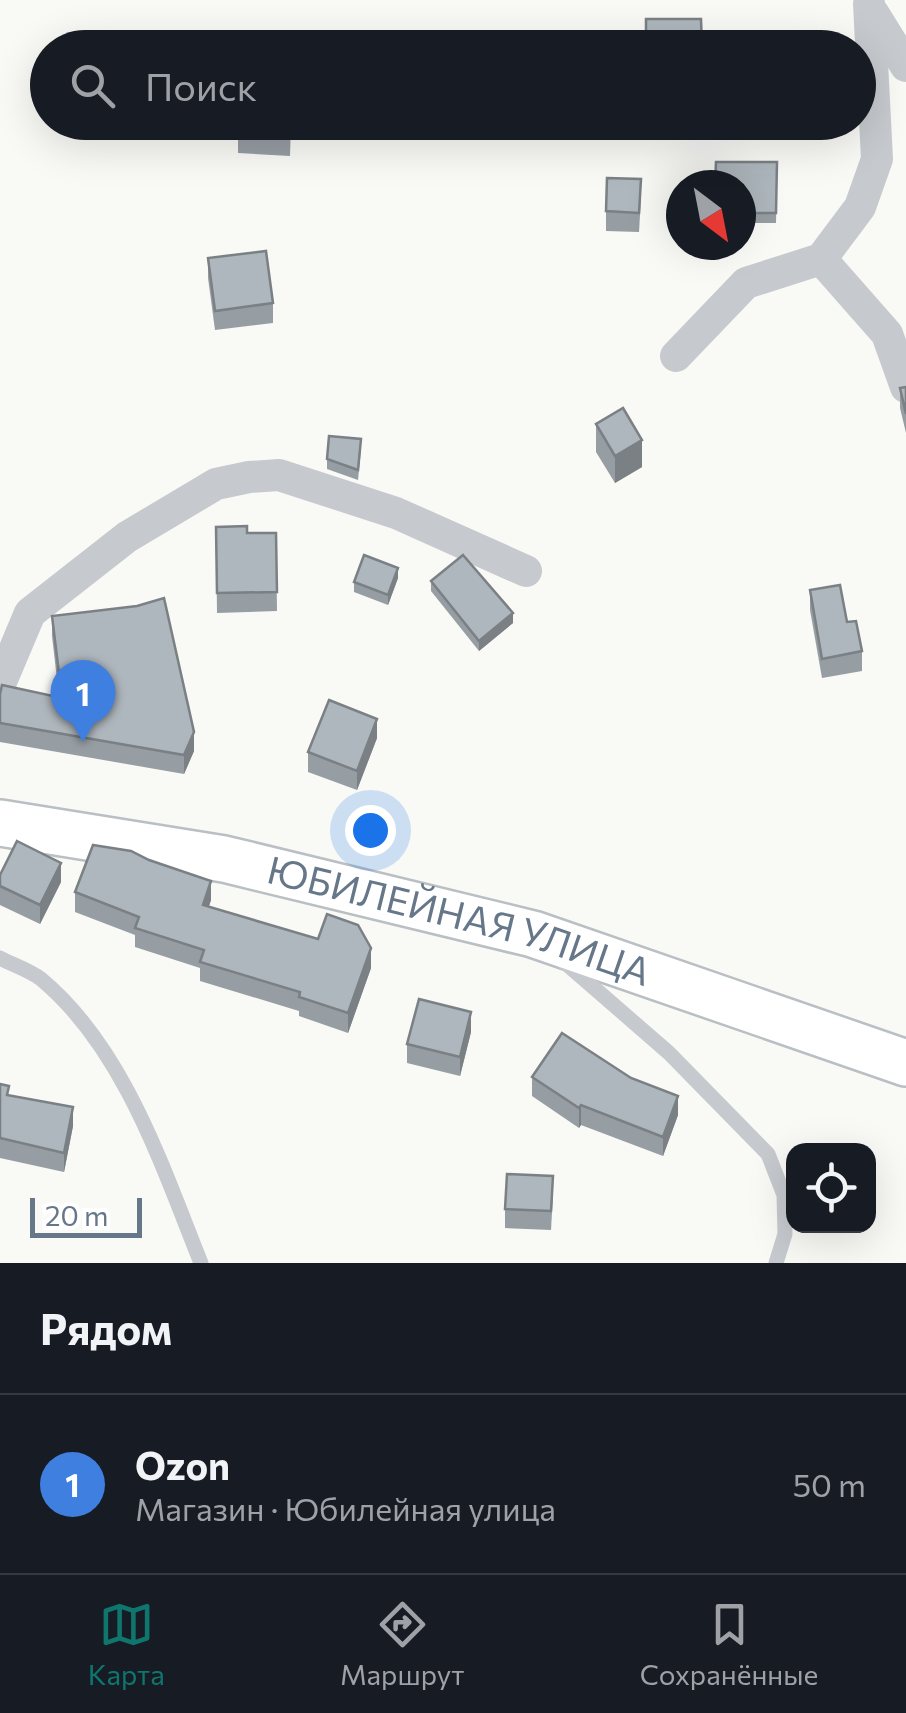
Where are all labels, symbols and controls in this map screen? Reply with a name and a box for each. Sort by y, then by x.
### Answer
search box [30,30,876,140]
icon: search [65,58,120,113]
text: Поиск [145,62,257,109]
north arrow [666,170,756,260]
pin: 1 [51,660,116,742]
your location [345,805,396,856]
street label: ЮБИЛЕЙНАЯ УЛИЦА [263,844,658,994]
map controls [786,1143,876,1233]
button: locate [786,1143,876,1233]
scale bar [30,1193,142,1238]
text: 20 m [45,1198,109,1232]
text: Рядом [40,1302,172,1354]
text: Ozon [135,1441,230,1488]
text: 1 [65,1464,80,1504]
text: 50 m [793,1464,866,1504]
text: Магазин · Юбилейная улица [135,1488,556,1528]
tab: Карта [88,1597,165,1691]
tab: Маршрут [340,1597,464,1691]
tab: Сохранённые [640,1597,818,1691]

